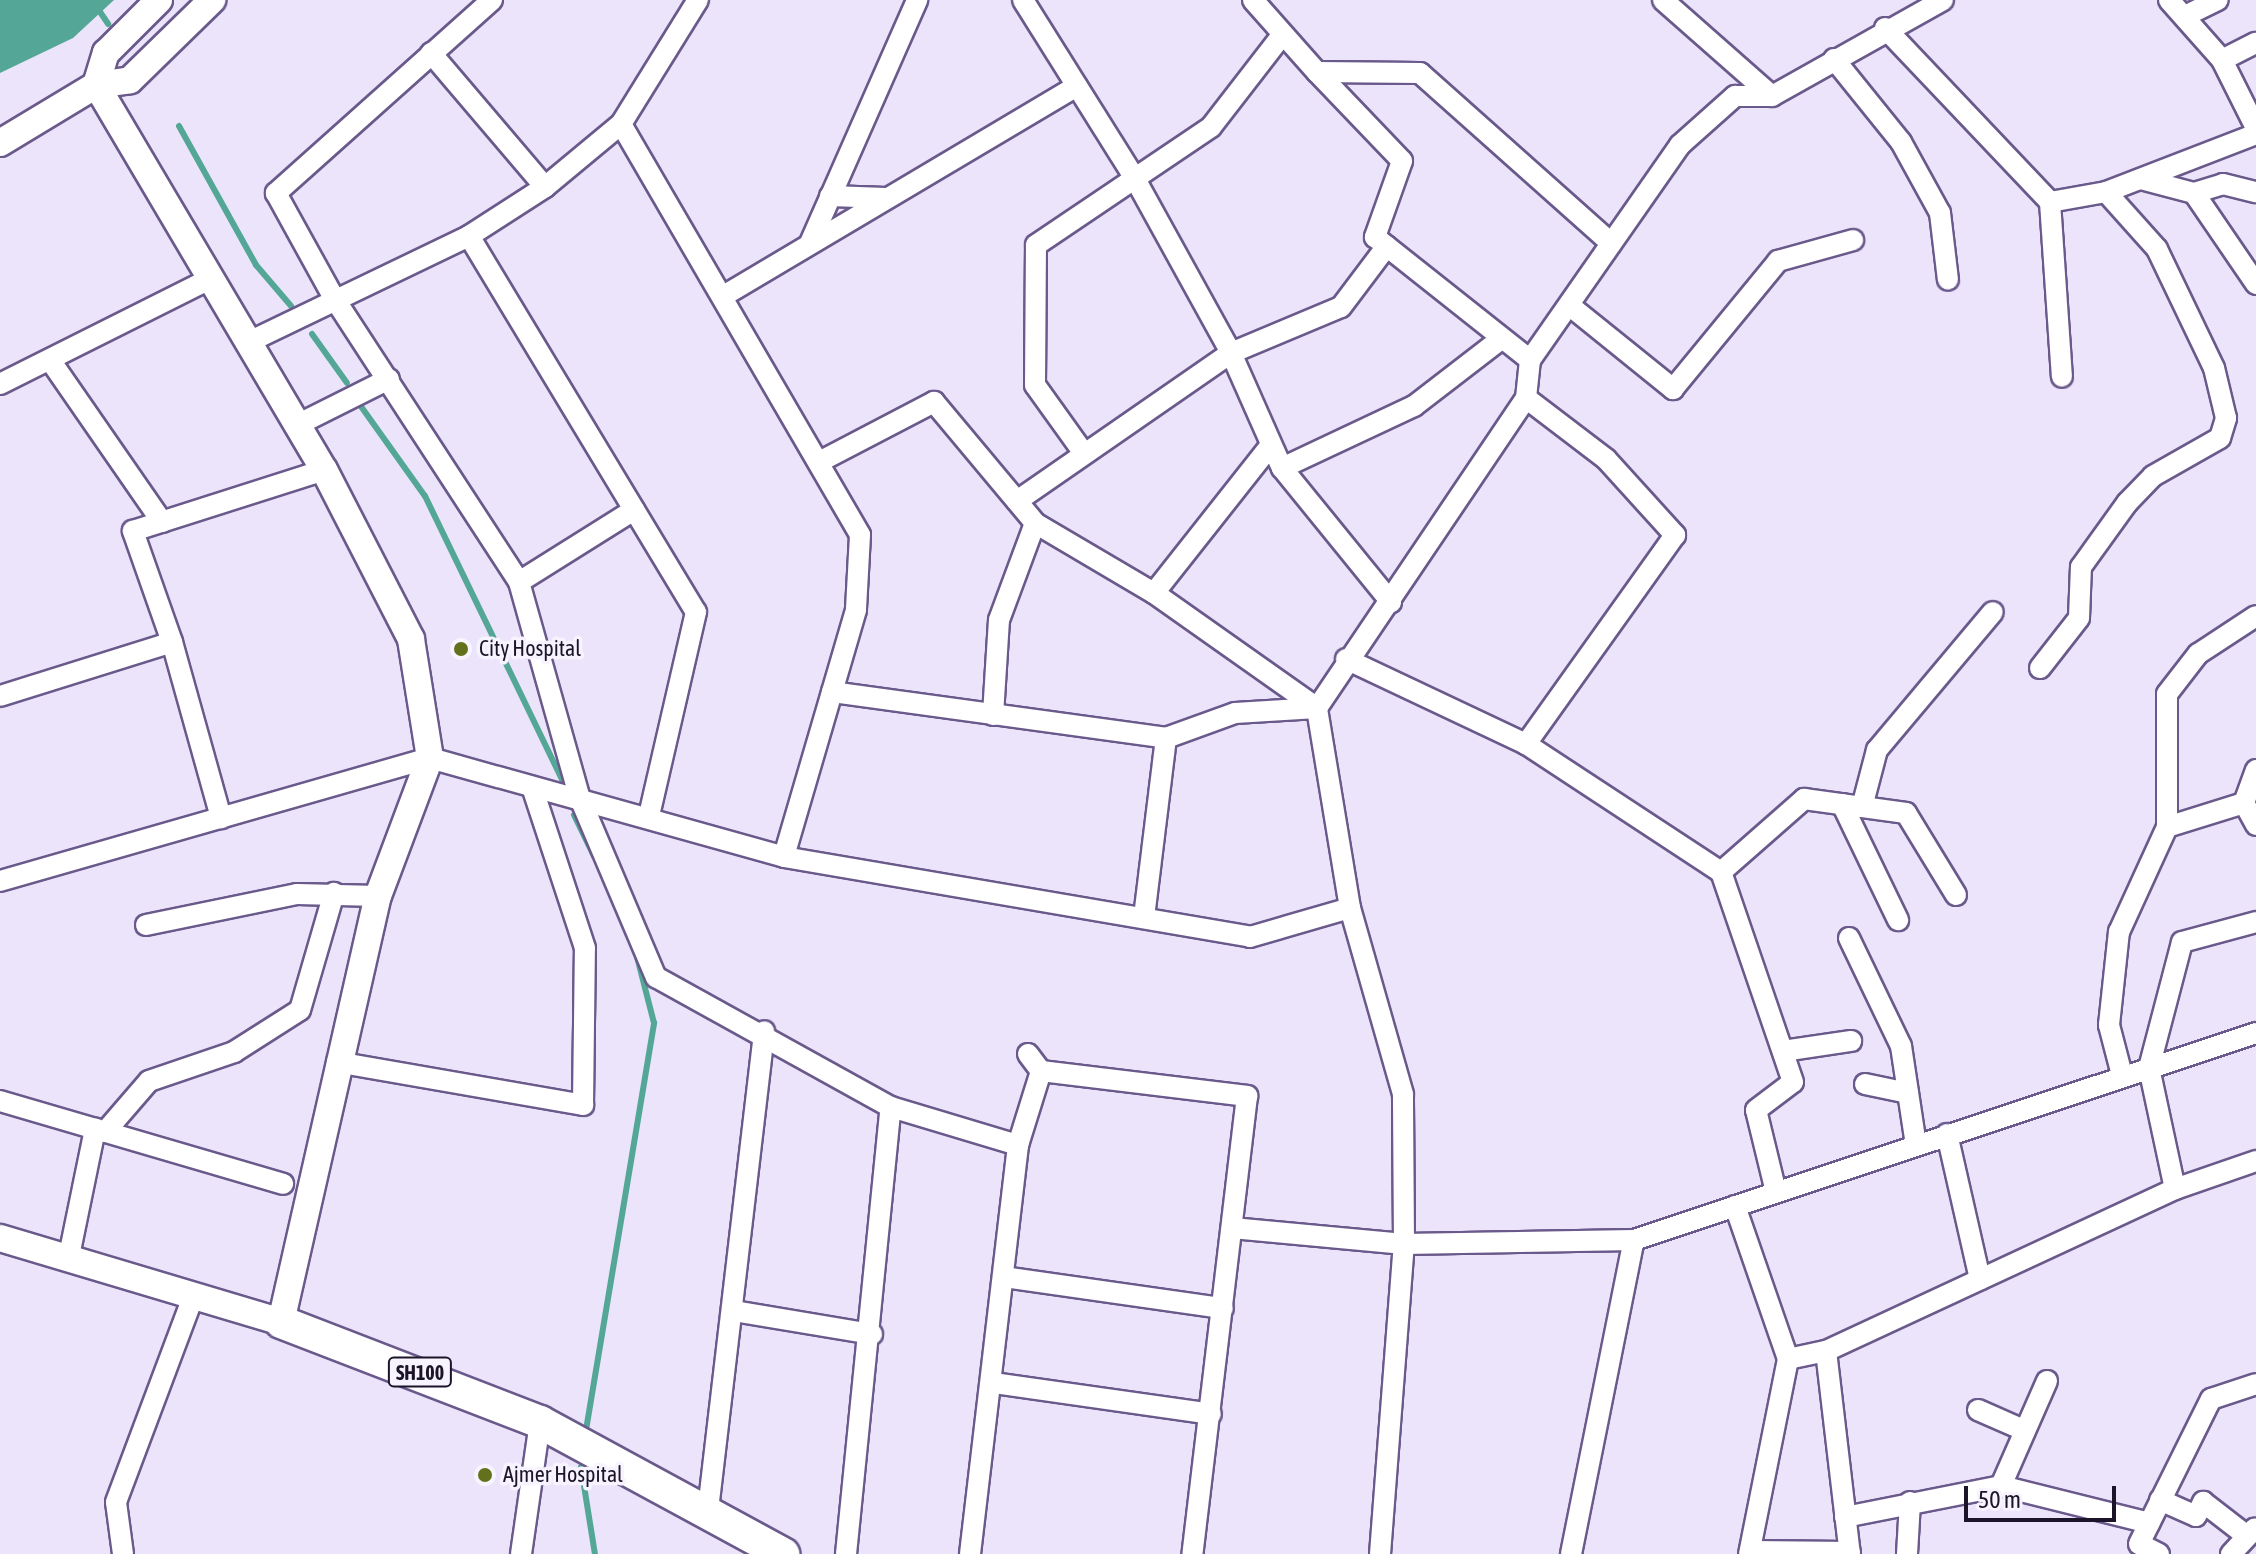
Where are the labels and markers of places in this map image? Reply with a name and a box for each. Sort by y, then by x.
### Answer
place label: City Hospital [479,636,581,662]
marker: City Hospital [450,638,472,660]
place label: Ajmer Hospital [503,1462,623,1488]
marker: Ajmer Hospital [474,1464,496,1486]

